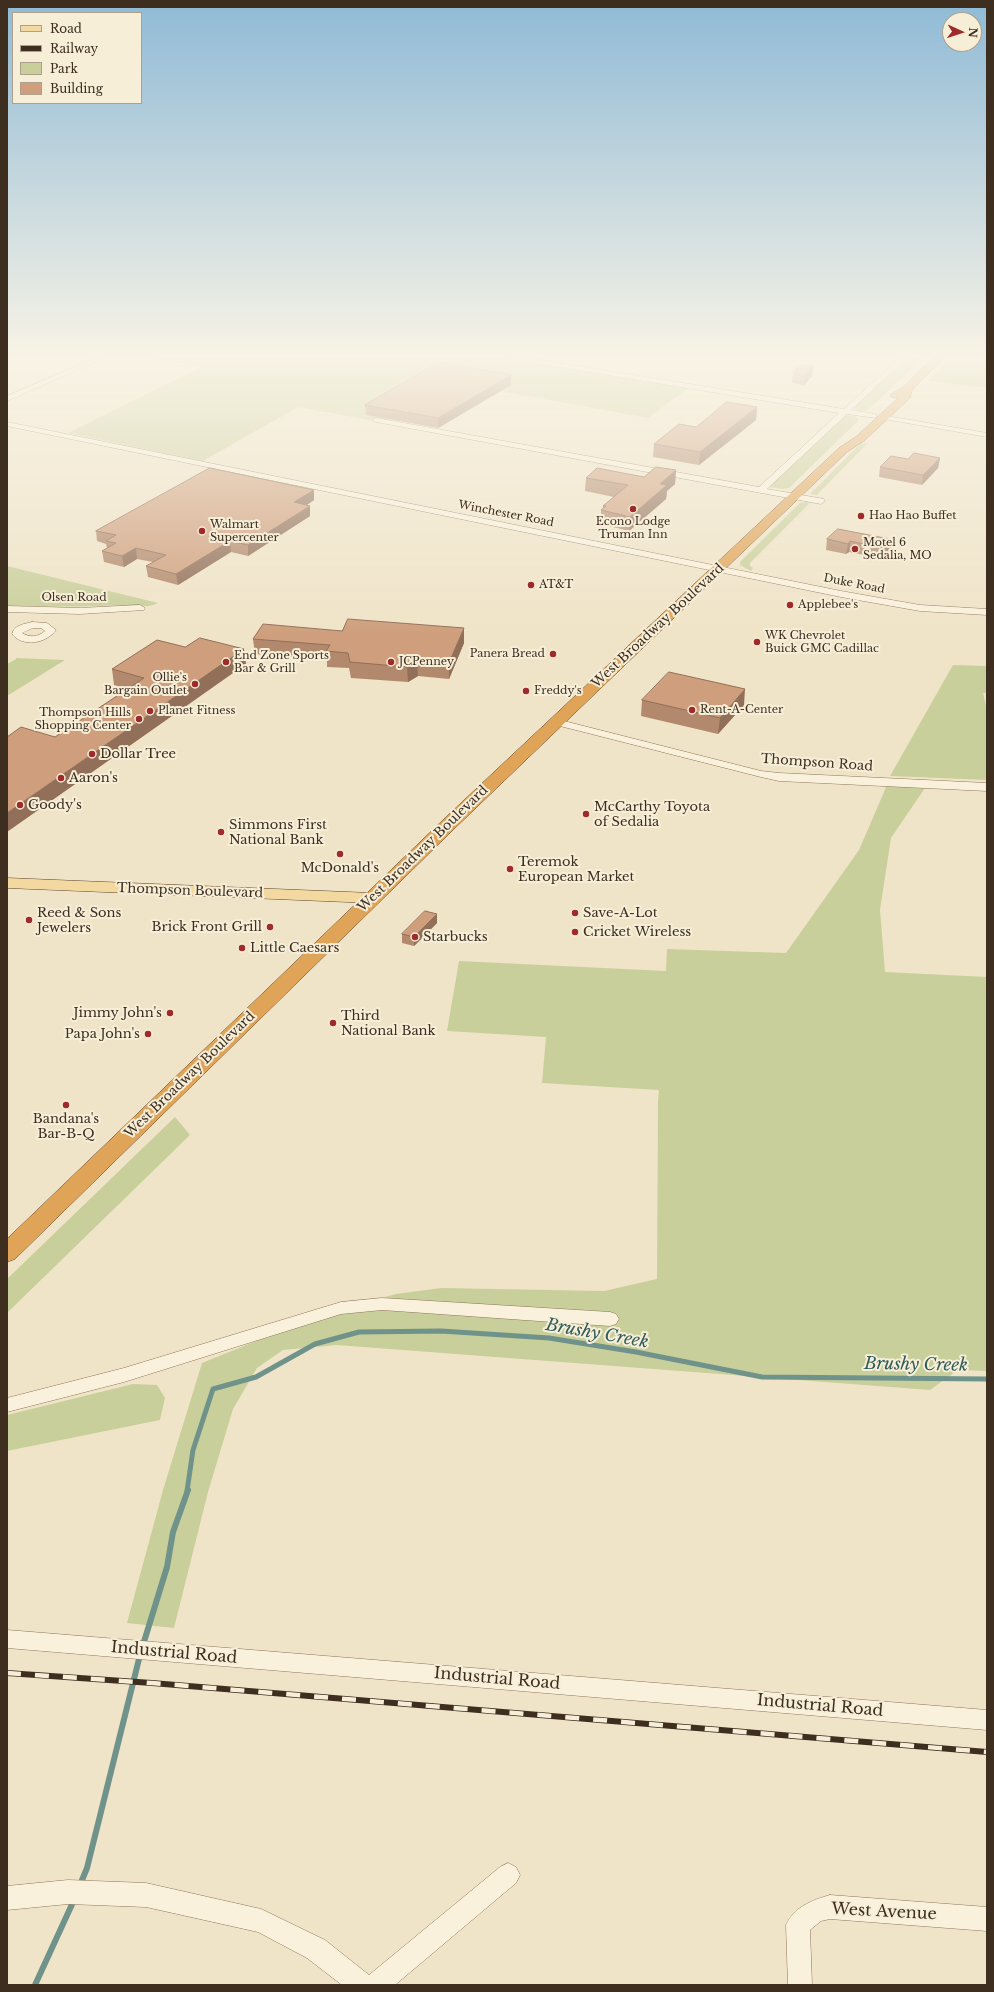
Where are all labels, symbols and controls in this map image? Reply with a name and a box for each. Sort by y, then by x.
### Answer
legend [12,12,142,104]
north arrow [942,12,982,52]
text: Road [50,21,82,36]
text: N [966,27,980,38]
text: Railway [50,41,98,56]
text: Park [50,61,78,76]
text: Building [50,81,103,96]
street label: Winchester Road [457,498,555,530]
marker: Econo Lodge Truman Inn [628,504,638,514]
place label: Hao Hao Buffet [869,509,956,523]
marker: Hao Hao Buffet [856,511,866,521]
place label: Econo Lodge Truman Inn [596,515,670,541]
place label: Walmart Supercenter [210,518,279,544]
marker: Walmart Supercenter [197,526,207,536]
place label: Motel 6 Sedalia, MO [863,536,932,562]
marker: Motel 6 Sedalia, MO [850,544,860,554]
street label: West Broadway Boulevard [589,561,727,691]
street label: Duke Road [822,572,886,596]
place label: AT&T [539,578,573,592]
marker: AT&T [526,580,536,590]
street label: Olsen Road [41,591,107,605]
place label: Applebee's [798,598,858,612]
marker: Applebee's [785,600,795,610]
place label: WK Chevrolet Buick GMC Cadillac [765,629,879,655]
marker: WK Chevrolet Buick GMC Cadillac [752,637,762,647]
place label: Panera Bread [470,647,545,661]
place label: End Zone Sports Bar & Grill [234,649,329,675]
marker: Panera Bread [548,649,558,659]
place label: JCPenney [399,655,454,669]
marker: End Zone Sports Bar & Grill [221,657,231,667]
marker: JCPenney [386,657,396,667]
place label: Ollie's Bargain Outlet [104,671,187,697]
marker: Ollie's Bargain Outlet [190,679,200,689]
place label: Freddy's [534,684,582,698]
marker: Freddy's [521,686,531,696]
place label: Rent-A-Center [700,703,783,717]
place label: Planet Fitness [158,704,236,718]
marker: Rent-A-Center [687,705,697,715]
place label: Thompson Hills Shopping Center [35,706,131,732]
marker: Planet Fitness [145,706,155,716]
marker: Thompson Hills Shopping Center [134,714,144,724]
place label: Dollar Tree [100,746,176,762]
marker: Dollar Tree [87,749,97,759]
street label: Thompson Road [760,751,874,775]
place label: Aaron's [69,770,118,786]
marker: Aaron's [56,773,66,783]
street label: West Broadway Boulevard [355,783,491,915]
place label: Goody's [28,797,82,813]
place label: McCarthy Toyota of Sedalia [594,799,710,830]
marker: Goody's [15,800,25,810]
marker: McCarthy Toyota of Sedalia [581,809,591,819]
place label: Simmons First National Bank [229,817,327,848]
marker: Simmons First National Bank [216,827,226,837]
marker: McDonald's [335,849,345,859]
place label: Teremok European Market [518,854,634,885]
place label: McDonald's [301,860,379,876]
marker: Teremok European Market [505,864,515,874]
street label: Thompson Boulevard [117,881,263,901]
place label: Reed & Sons Jewelers [37,905,121,936]
place label: Save-A-Lot [583,905,658,921]
marker: Save-A-Lot [570,908,580,918]
marker: Reed & Sons Jewelers [24,915,34,925]
place label: Brick Front Grill [152,919,262,935]
marker: Brick Front Grill [265,922,275,932]
place label: Cricket Wireless [583,924,691,940]
marker: Cricket Wireless [570,927,580,937]
place label: Starbucks [423,929,488,945]
marker: Starbucks [410,932,420,942]
place label: Little Caesars [250,940,339,956]
marker: Little Caesars [237,943,247,953]
place label: Jimmy John's [73,1005,162,1021]
marker: Jimmy John's [165,1008,175,1018]
place label: Third National Bank [341,1008,436,1039]
street label: West Broadway Boulevard [122,1009,258,1141]
marker: Third National Bank [328,1018,338,1028]
place label: Papa John's [65,1026,140,1042]
marker: Papa John's [143,1029,153,1039]
marker: Bandana's Bar-B-Q [61,1100,71,1110]
place label: Bandana's Bar-B-Q [33,1111,99,1142]
water label: Brushy Creek [544,1315,650,1353]
water label: Brushy Creek [864,1354,968,1376]
street label: Industrial Road [110,1638,238,1668]
street label: Industrial Road [433,1664,561,1694]
street label: Industrial Road [756,1691,884,1721]
street label: West Avenue [831,1900,937,1924]

